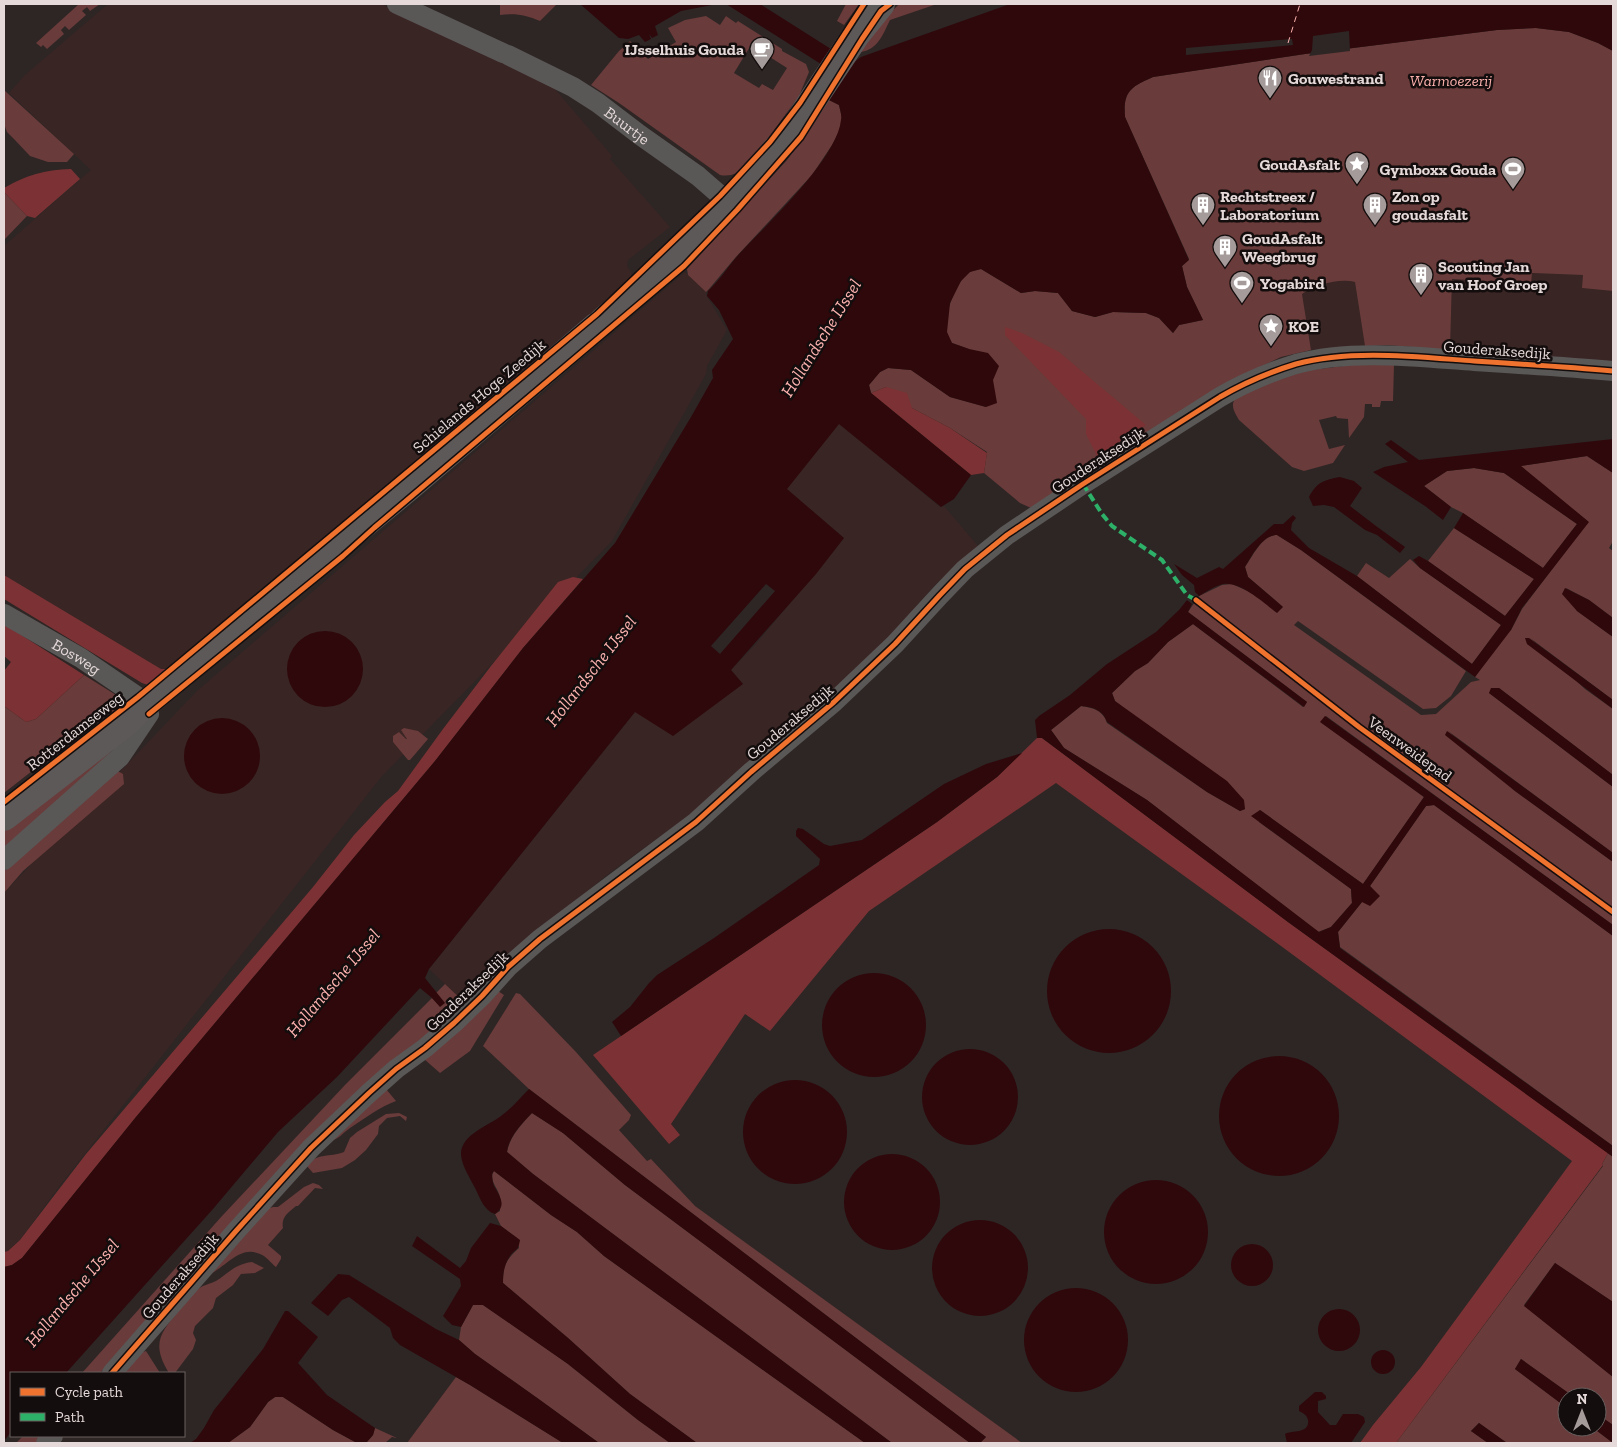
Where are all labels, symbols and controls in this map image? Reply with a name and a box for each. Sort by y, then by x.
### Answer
cafe icon: IJsselhuis Gouda [749,36,775,70]
place label: IJsselhuis Gouda [624,40,744,59]
restaurant icon: Gouwestrand [1257,65,1283,99]
place label: Gouwestrand [1288,69,1384,88]
park label: Warmoezerij [1410,71,1492,90]
street label: Buurtje [601,102,654,149]
place icon: GoudAsfalt [1344,151,1370,185]
place label: GoudAsfalt [1259,155,1341,174]
sports icon: Gymboxx Gouda [1500,156,1526,190]
place label: Gymboxx Gouda [1380,160,1496,179]
place label: Rechtstreex / Laboratorium [1220,187,1319,224]
place label: Zon op goudasfalt [1392,187,1469,224]
building icon: Rechtstreex / Laboratorium [1190,192,1216,226]
building icon: Zon op goudasfalt [1362,192,1388,226]
place label: GoudAsfalt Weegbrug [1242,229,1323,266]
building icon: GoudAsfalt Weegbrug [1212,234,1238,268]
place label: Scouting Jan van Hoof Groep [1438,257,1547,294]
building icon: Scouting Jan van Hoof Groep [1408,262,1434,296]
sports icon: Yogabird [1229,270,1255,304]
place label: Yogabird [1260,274,1325,293]
water label: Hollandsche IJssel [776,275,866,401]
place icon: KOE [1258,313,1284,347]
place label: KOE [1288,317,1319,336]
street label: Schielands Hoge Zeedijk [409,335,550,457]
street label: Gouderaksedijk [1443,337,1552,363]
street label: Gouderaksedijk [1048,422,1149,497]
water label: Hollandsche IJssel [541,611,641,731]
street label: Bosweg [49,634,105,678]
street label: Gouderaksedijk [743,680,838,764]
street label: Rotterdamseweg [23,687,127,775]
street label: Veenweidepad [1364,712,1456,786]
water label: Hollandsche IJssel [281,924,385,1042]
street label: Gouderaksedijk [422,946,513,1035]
street label: Gouderaksedijk [138,1229,223,1323]
water label: Hollandsche IJssel [20,1234,124,1352]
legend [10,1372,185,1437]
text: Cycle path [55,1383,124,1401]
north arrow [1557,1387,1607,1437]
text: N [1577,1391,1588,1408]
text: Path [55,1408,85,1426]

